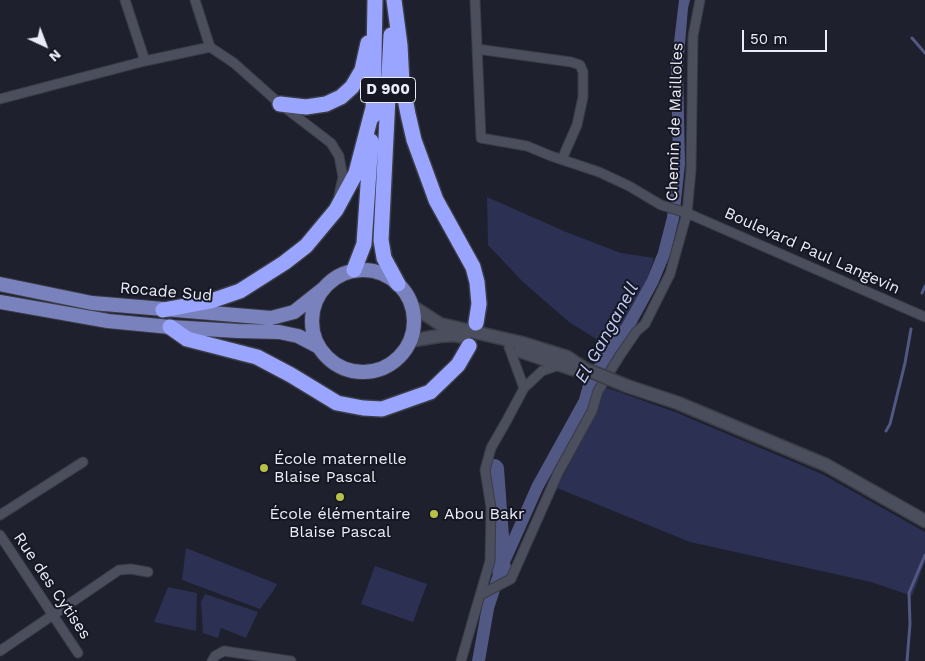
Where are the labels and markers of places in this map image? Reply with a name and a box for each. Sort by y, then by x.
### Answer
place label: École maternelle Blaise Pascal [274,449,407,487]
marker: École maternelle Blaise Pascal [258,462,270,474]
marker: École élémentaire Blaise Pascal [334,491,346,503]
place label: École élémentaire Blaise Pascal [269,504,411,542]
place label: Abou Bakr [444,504,525,524]
marker: Abou Bakr [428,508,440,520]

